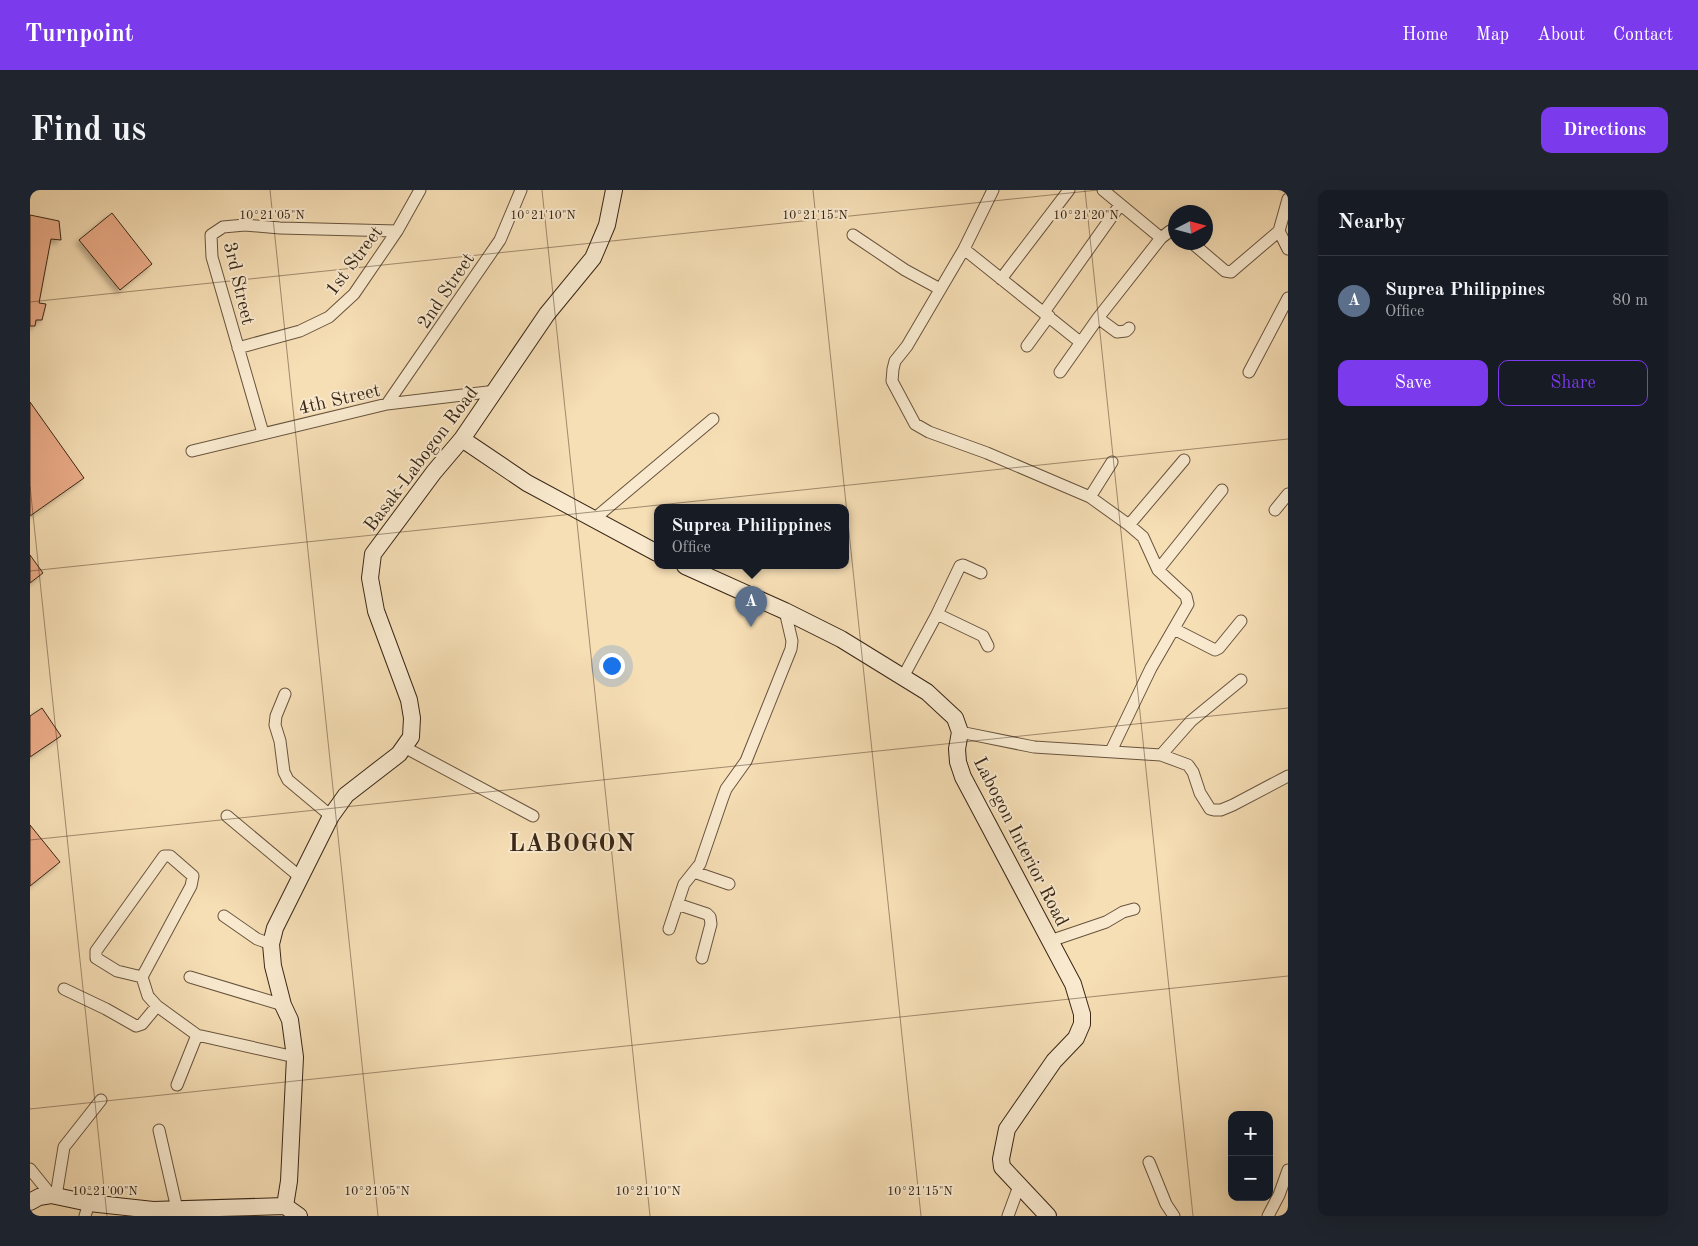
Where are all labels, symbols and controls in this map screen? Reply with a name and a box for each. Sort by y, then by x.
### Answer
text: Turnpoint [25,23,133,47]
text: Home [1402,26,1448,44]
text: Map [1476,26,1509,44]
text: About [1537,26,1585,44]
text: Contact [1613,26,1673,44]
button: Directions [1541,107,1668,153]
text: Find us [30,113,146,148]
north arrow [1168,205,1213,250]
text: 10°21'05"N [239,209,305,222]
text: 10°21'15"N [782,209,848,222]
text: 10°21'10"N [510,210,576,222]
text: 10°21'20"N [1053,210,1119,222]
text: Nearby [1338,212,1406,233]
street label: 1st Street [323,223,387,300]
street label: 3rd Street [219,240,256,327]
street label: 2nd Street [415,250,479,333]
text: Suprea Philippines [1385,281,1545,300]
text: A [1348,293,1360,309]
text: 80 m [1612,293,1648,309]
text: Office [1385,304,1424,320]
button: Save [1338,360,1488,406]
button: Share [1498,360,1648,406]
street label: 4th Street [297,382,382,419]
street label: Basak-Labogon Road [361,383,483,535]
popup [654,504,849,569]
text: Suprea Philippines [672,517,831,536]
text: Office [672,540,711,556]
pin: A [735,586,767,627]
your location [599,653,625,679]
street label: Labogon Interior Road [969,754,1071,930]
district label: LABOGON [508,833,636,857]
map controls [1228,1111,1273,1201]
button: + [1228,1111,1273,1156]
button: − [1228,1156,1273,1201]
text: 10°21'05"N [344,1185,410,1198]
text: 10°21'15"N [887,1185,953,1198]
text: 10°21'00"N [72,1186,138,1198]
text: 10°21'10"N [615,1186,681,1198]

